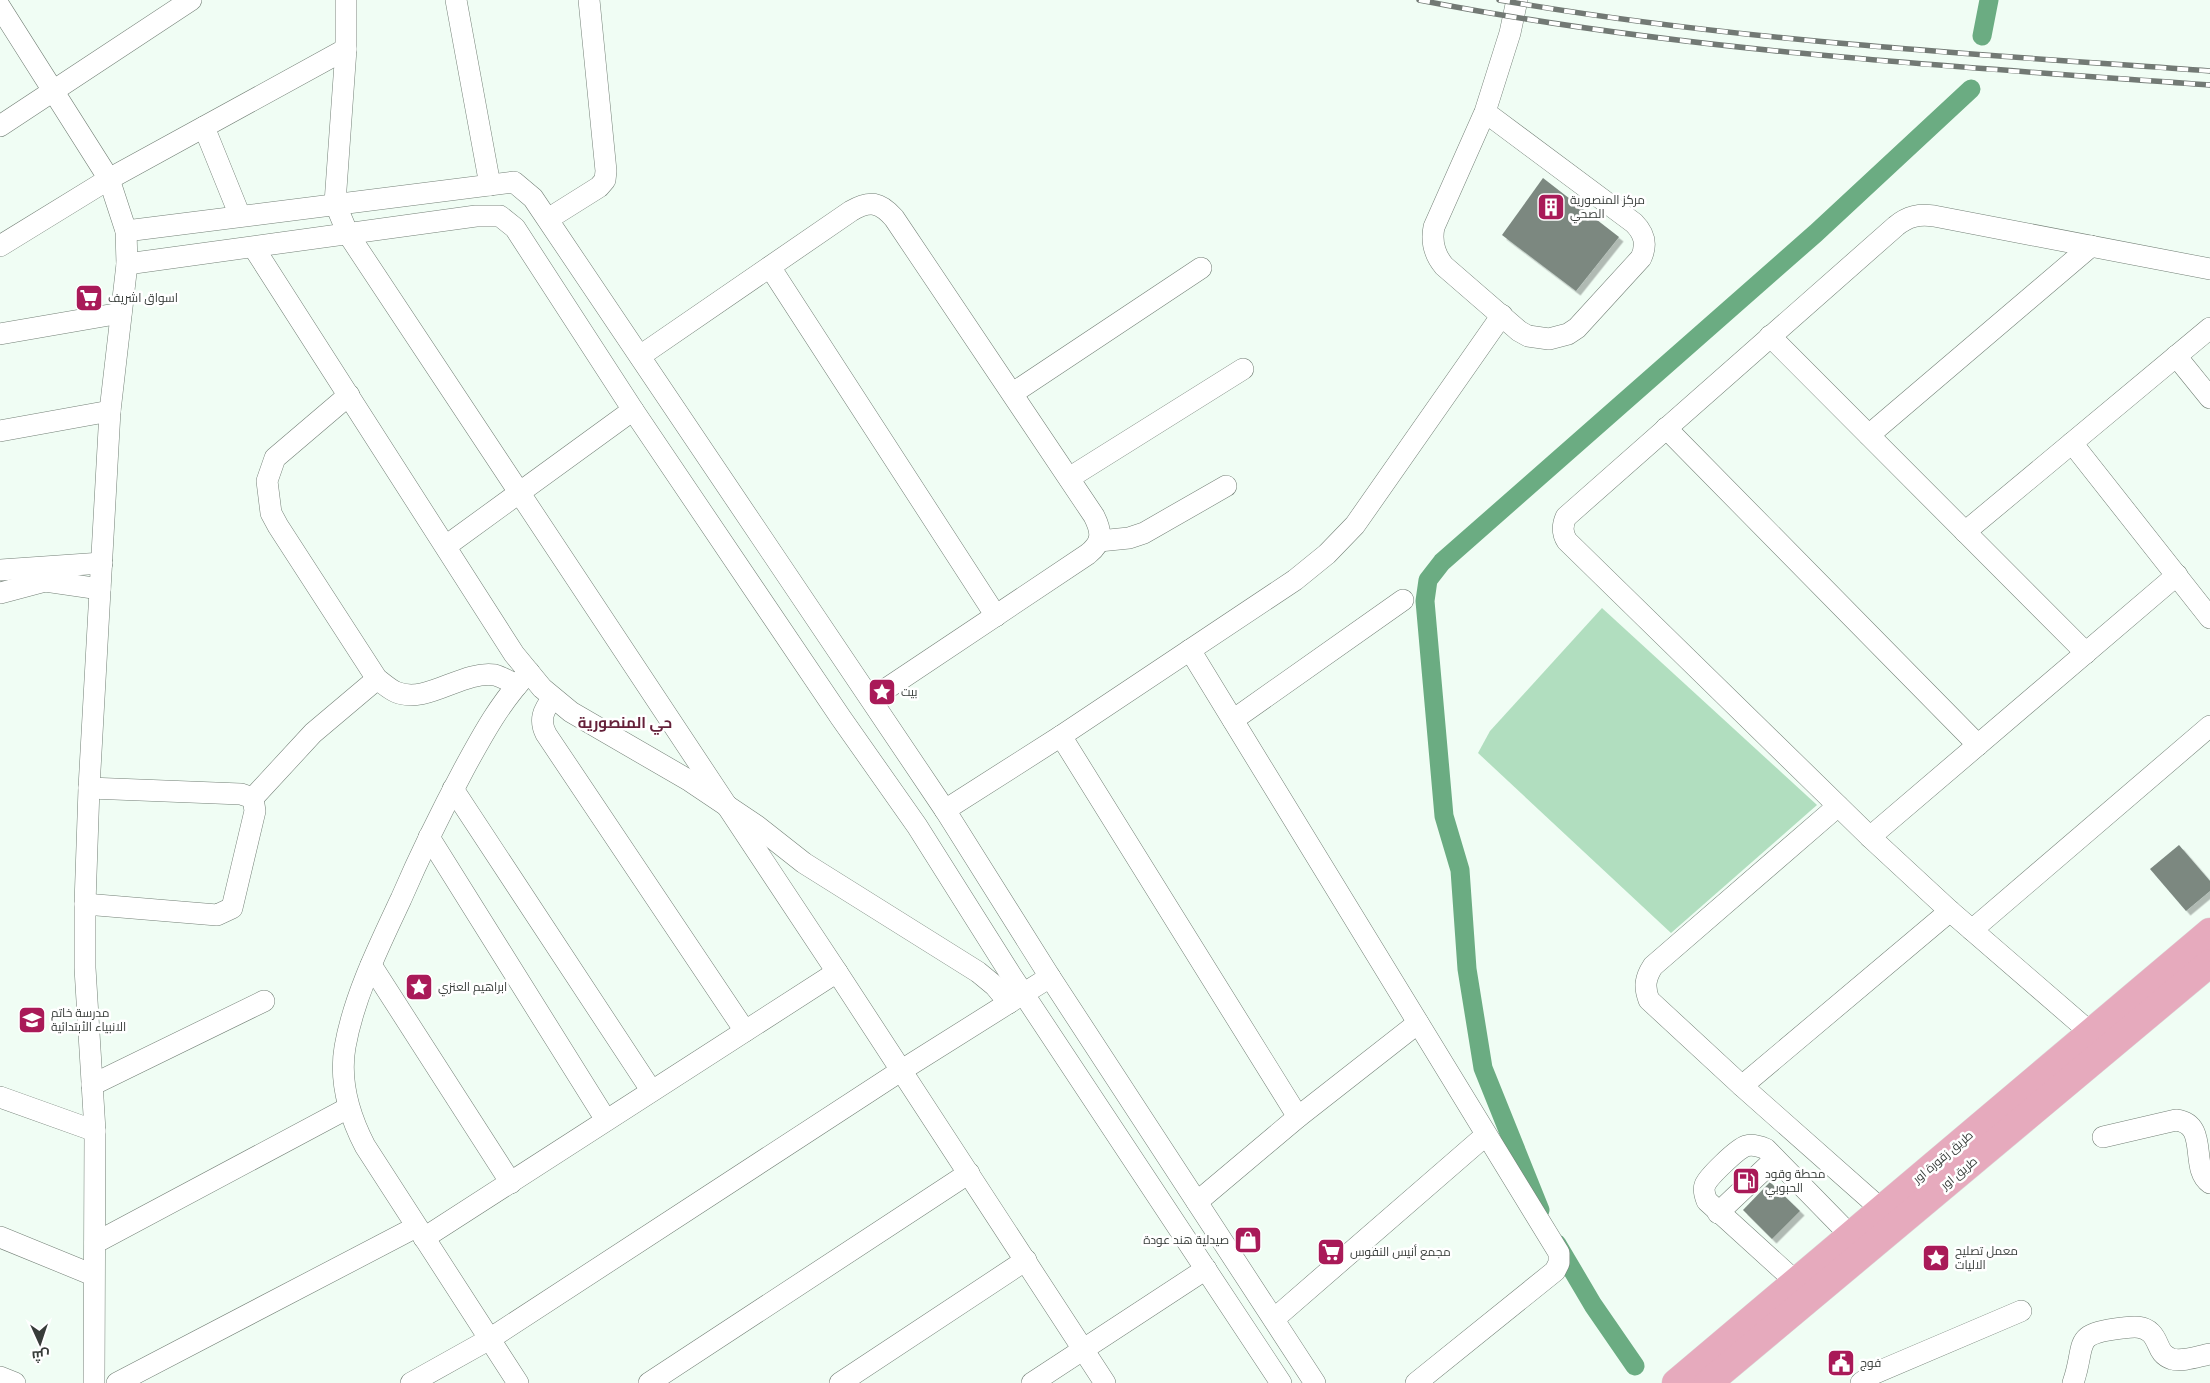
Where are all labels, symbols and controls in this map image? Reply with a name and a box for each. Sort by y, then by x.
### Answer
building icon: مركز المنصورية الصحي [1536,192,1566,222]
place label: مركز المنصورية الصحي [1570,193,1645,224]
supermarket icon: اسواق اشريف [74,283,104,313]
place label: اسواق اشريف [108,291,178,305]
place icon: بيت [867,677,897,707]
place label: بيت [901,685,918,699]
district label: حي المنصورية [578,714,672,735]
place icon: ابراهيم العنزي [404,972,434,1002]
place label: ابراهيم العنزي [438,980,507,997]
school or university icon: مدرسة خاتم الانبياء الأبتدائية [17,1005,47,1035]
place label: مدرسة خاتم الانبياء الأبتدائية [51,1006,126,1034]
street label: طريق زقورة اور [1909,1128,1976,1187]
street label: طريق اور [1937,1154,1980,1193]
fuel station icon: محطة وقود الحبوبي [1731,1166,1761,1196]
place label: محطة وقود الحبوبي [1765,1167,1825,1198]
shop icon: صيدلية هند عودة [1233,1225,1263,1255]
place label: صيدلية هند عودة [1143,1233,1229,1247]
supermarket icon: مجمع أنيس النفوس [1316,1237,1346,1267]
place icon: معمل تصليح الاليات [1921,1243,1951,1273]
place label: مجمع أنيس النفوس [1350,1244,1451,1260]
place label: معمل تصليح الاليات [1955,1244,2018,1272]
north arrow [15,1318,65,1368]
text: ش [31,1347,50,1364]
public building icon: فوج [1826,1348,1856,1378]
place label: فوج [1860,1356,1881,1371]

